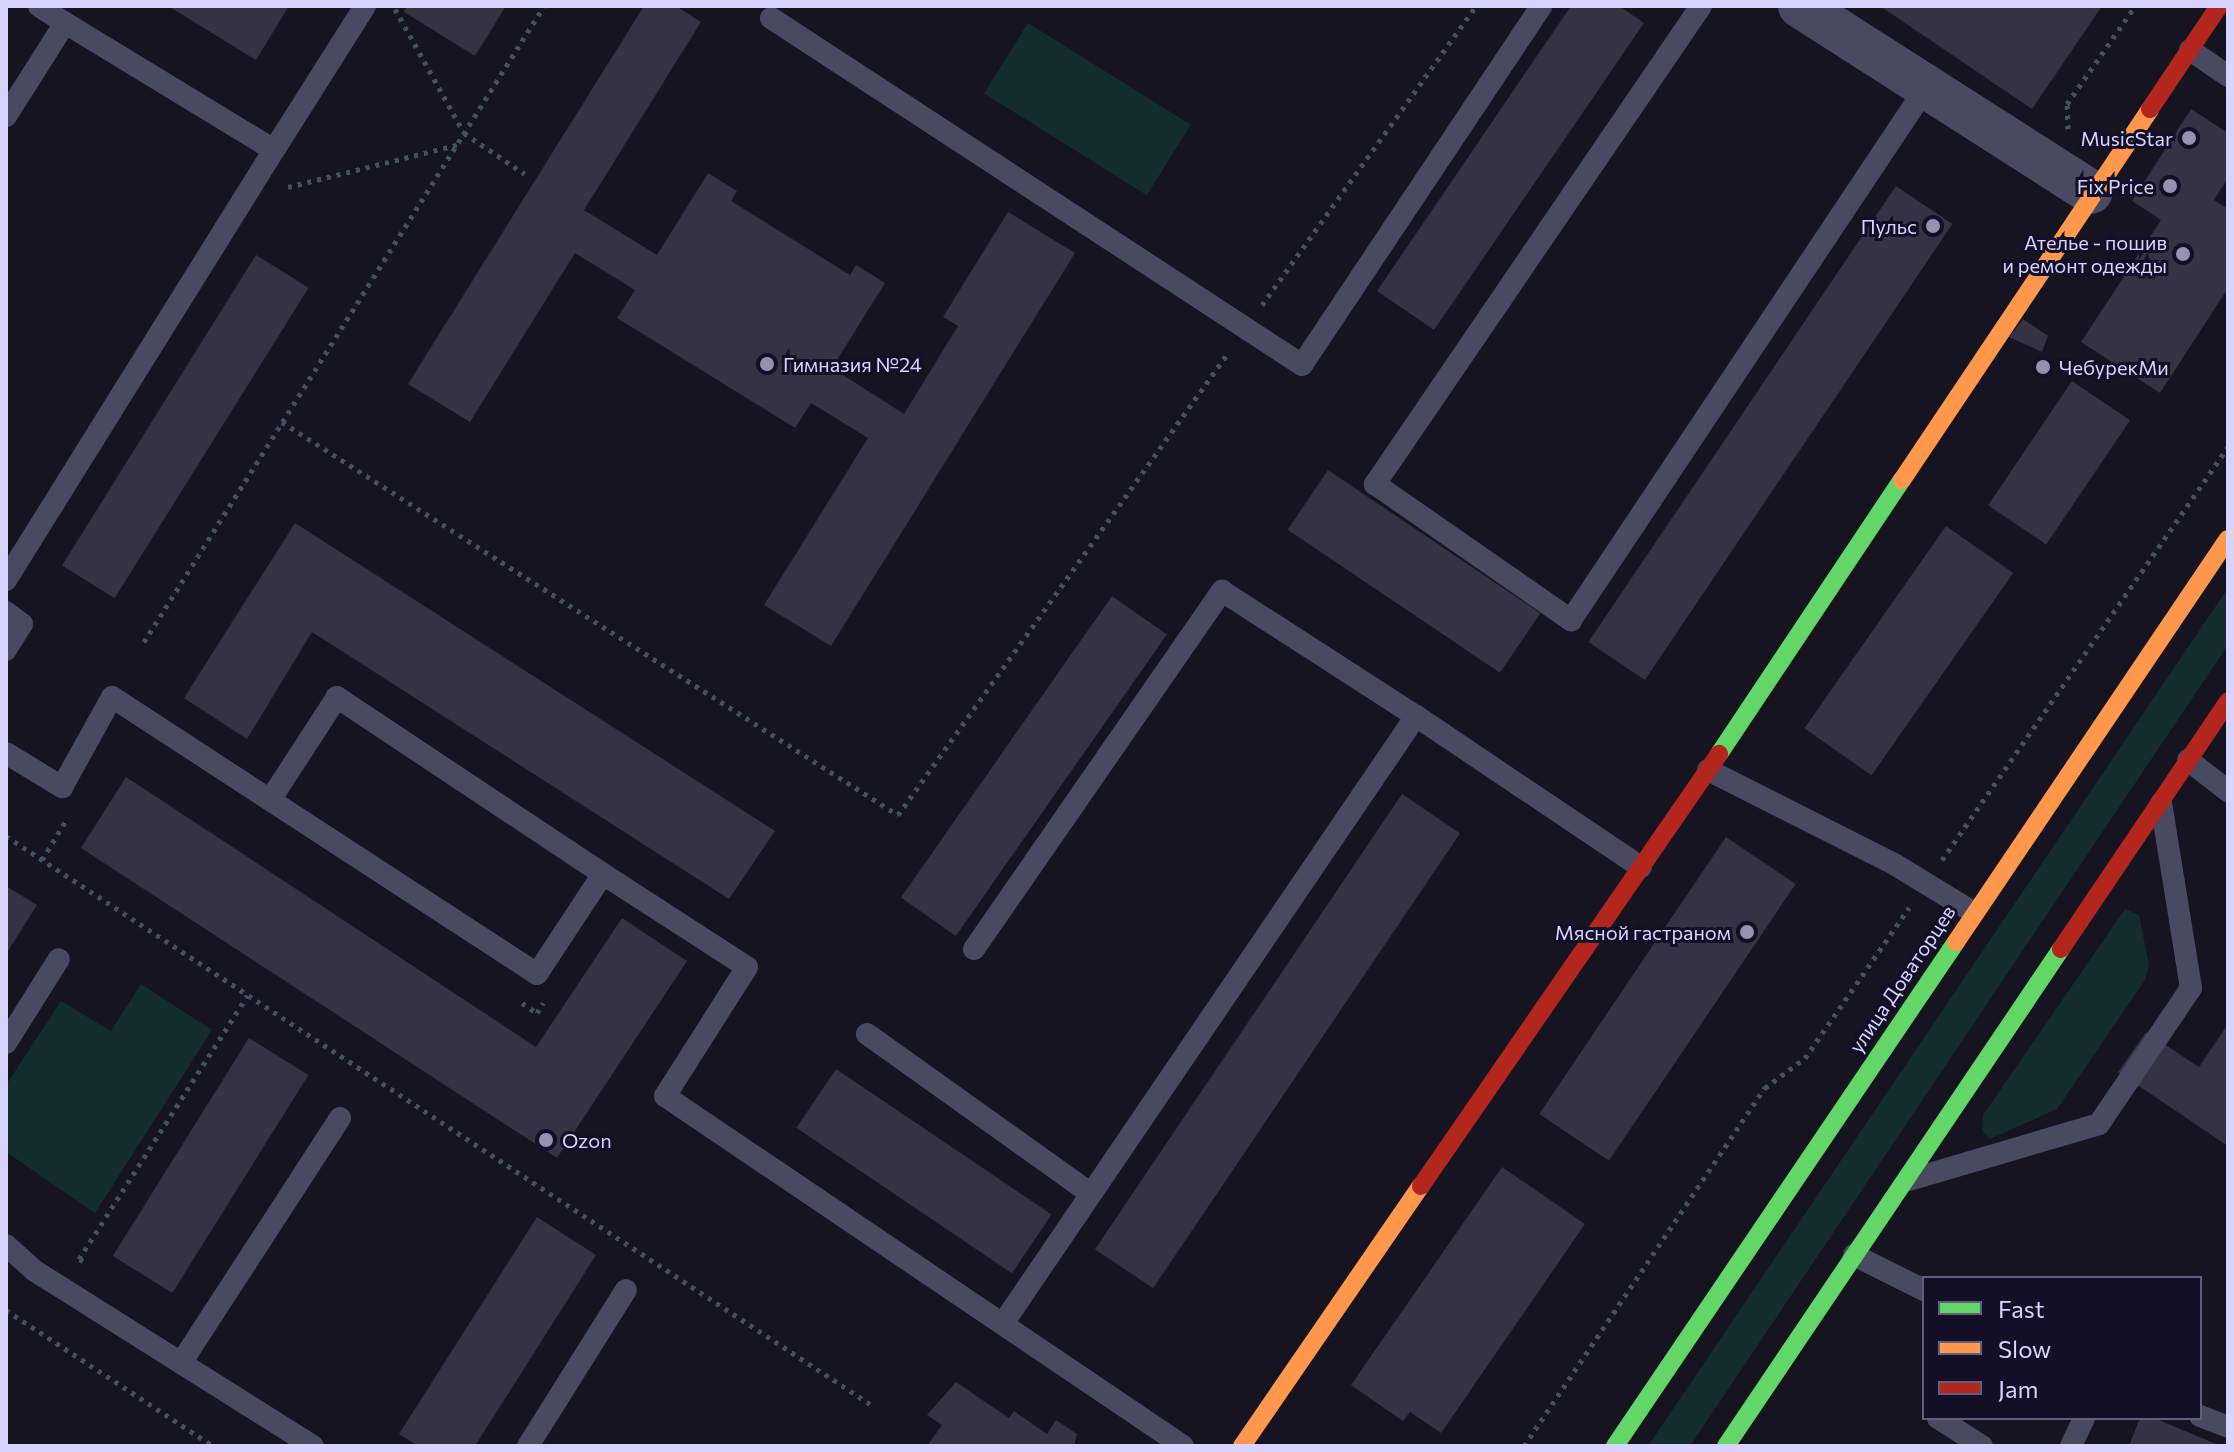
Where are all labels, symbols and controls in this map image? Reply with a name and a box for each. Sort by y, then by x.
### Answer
place label: MusicStar [2080,126,2173,150]
marker: MusicStar [2180,129,2198,147]
place label: Fix Price [2077,174,2154,198]
marker: Fix Price [2161,177,2179,195]
place label: Пульс [1861,214,1917,238]
marker: Пульс [1924,217,1942,235]
place label: Ателье - пошив и ремонт одежды [2003,230,2167,277]
marker: Ателье - пошив и ремонт одежды [2174,245,2192,263]
place label: Гимназия №24 [783,352,922,376]
marker: Гимназия №24 [758,355,776,373]
place label: ЧебурекМи [2059,355,2169,379]
marker: ЧебурекМи [2034,358,2052,376]
street label: улица Доваторцев [1844,901,1960,1057]
place label: Мясной гастраном [1555,920,1731,944]
marker: Мясной гастраном [1738,923,1756,941]
place label: Ozon [562,1128,612,1152]
marker: Ozon [537,1131,555,1149]
legend [1922,1276,2202,1420]
text: Fast [1998,1294,2045,1323]
text: Slow [1998,1334,2051,1363]
text: Jam [1998,1374,2038,1403]

